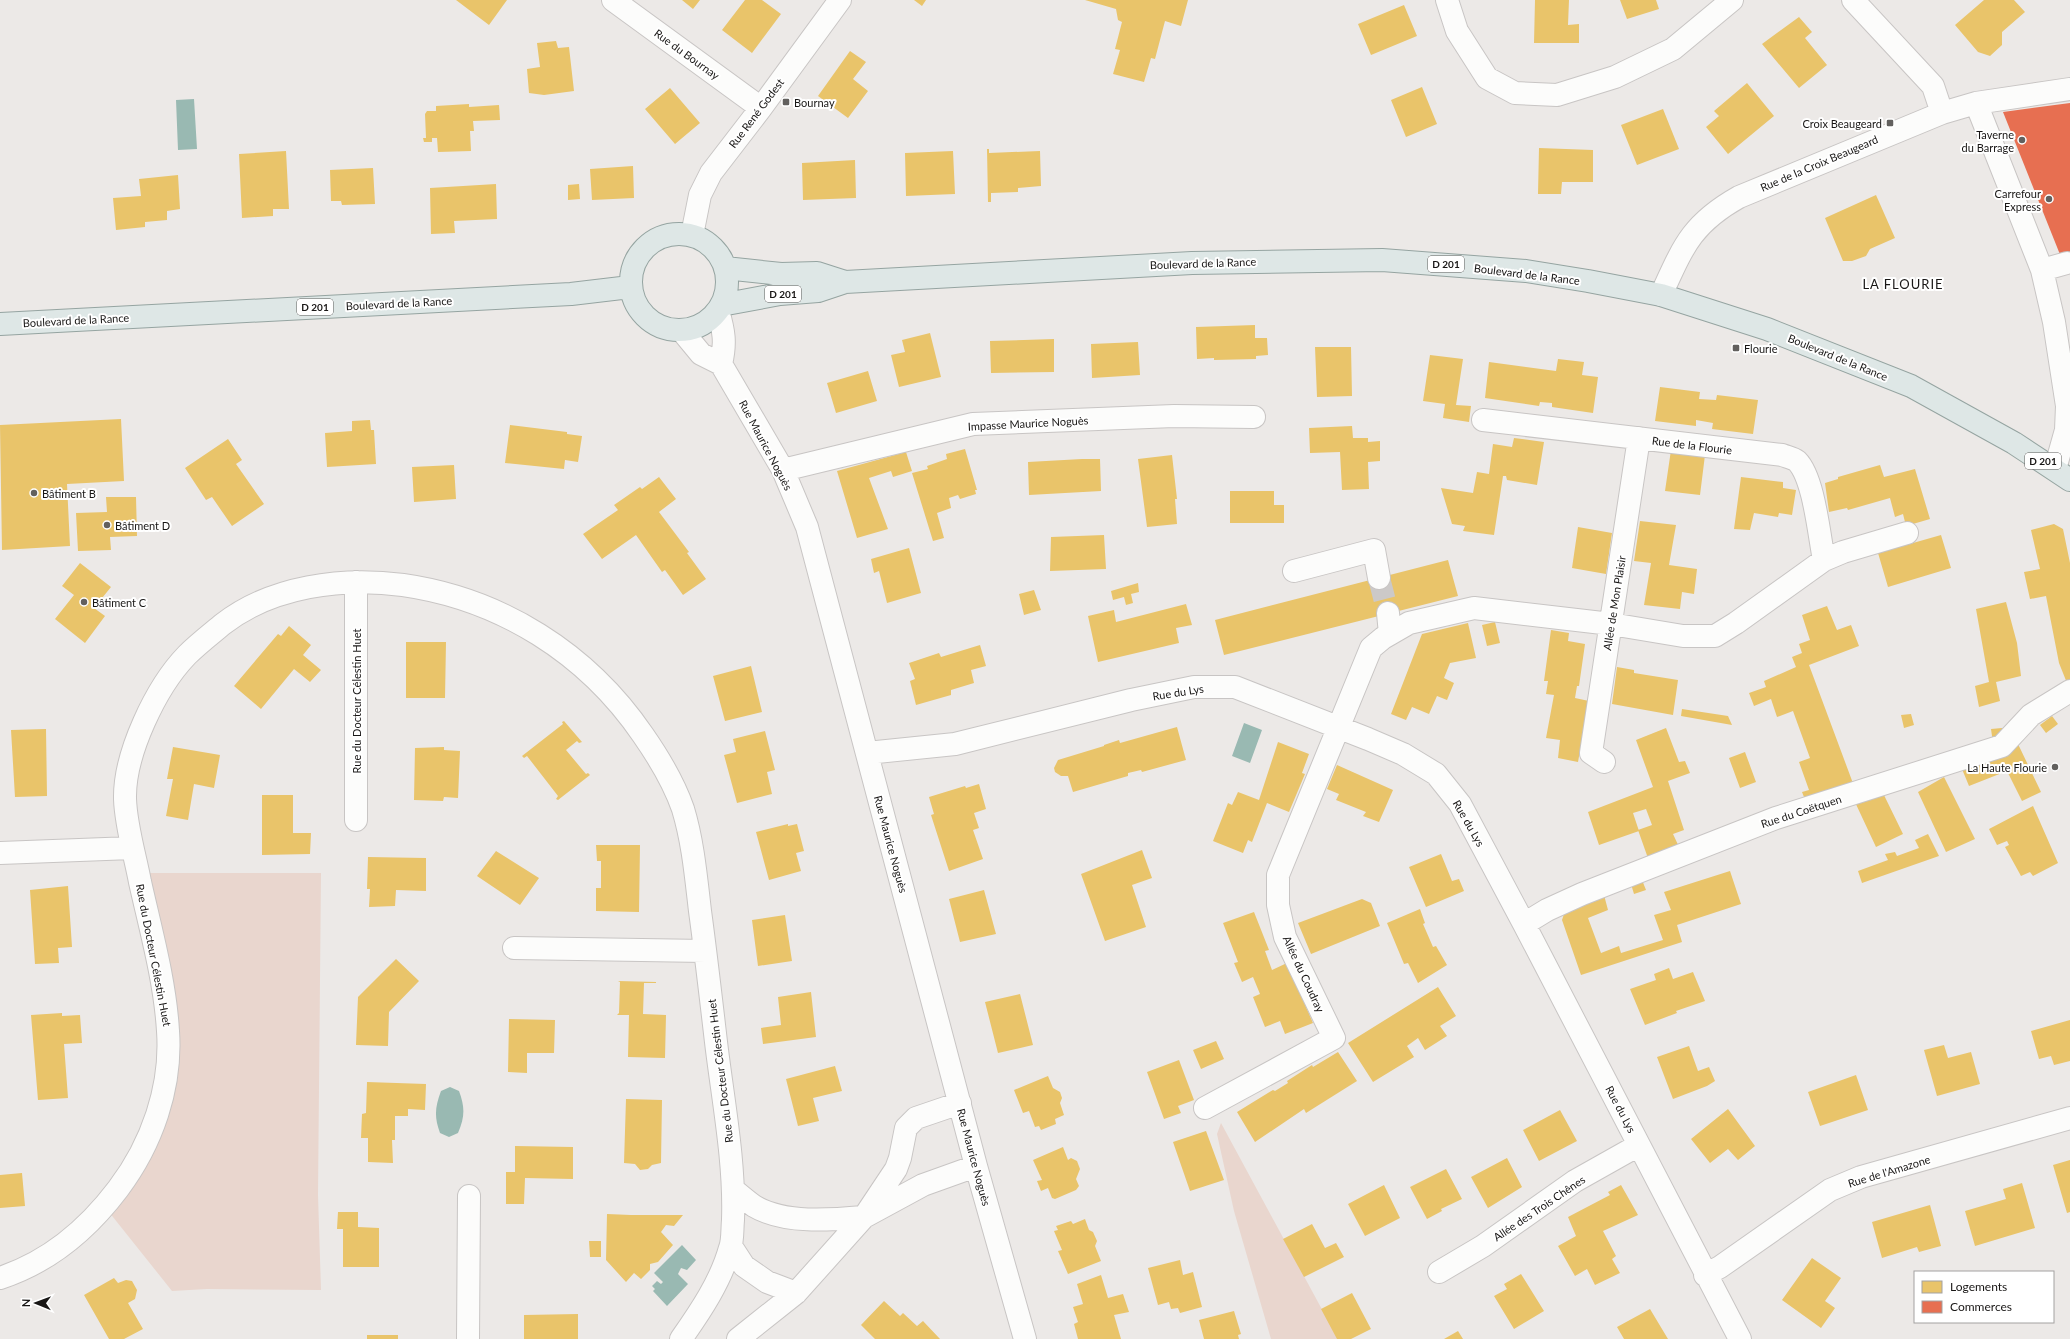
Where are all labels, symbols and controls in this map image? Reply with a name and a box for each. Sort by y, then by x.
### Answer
street label: Rue du Bournay [652,26,722,82]
street label: Rue René Godest [726,76,786,150]
place label: Bournay [794,96,835,109]
marker: Bournay [781,97,791,107]
place label: Croix Beaugeard [1802,117,1882,130]
marker: Croix Beaugeard [1885,118,1895,128]
place label: Taverne du Barrage [1962,128,2014,154]
street label: Rue de la Croix Beaugeard [1758,132,1880,194]
marker: Taverne du Barrage [2017,135,2027,145]
place label: Carrefour Express [1995,187,2041,213]
marker: Carrefour Express [2044,194,2054,204]
street label: Boulevard de la Rance [1150,255,1257,271]
road number: D 201 [1428,256,1464,272]
street label: Boulevard de la Rance [1473,261,1581,287]
district label: LA FLOURIE [1862,276,1944,292]
road number: D 201 [765,286,801,302]
street label: Boulevard de la Rance [345,294,453,312]
road number: D 201 [297,299,333,315]
street label: Boulevard de la Rance [22,311,130,329]
street label: Boulevard de la Rance [1786,331,1890,383]
place label: Flourie [1744,342,1778,355]
marker: Flourie [1731,343,1741,353]
street label: Rue Maurice Noguès [737,398,795,493]
street label: Impasse Maurice Noguès [967,413,1089,433]
street label: Rue de la Flourie [1651,434,1733,456]
road number: D 201 [2025,453,2061,469]
place label: Bâtiment B [42,487,96,500]
marker: Bâtiment B [29,488,39,498]
place label: Bâtiment D [115,519,170,532]
marker: Bâtiment D [102,520,112,530]
street label: Allée de Mon Plaisir [1600,555,1628,651]
place label: Bâtiment C [92,596,147,609]
marker: Bâtiment C [79,597,89,607]
street label: Rue du Docteur Célestin Huet [350,629,363,773]
street label: Rue du Lys [1152,682,1205,702]
place label: La Haute Flourie [1967,761,2047,774]
marker: La Haute Flourie [2050,762,2060,772]
street label: Rue du Coëtquen [1759,792,1843,830]
street label: Rue Maurice Noguès [872,794,910,894]
street label: Rue du Lys [1450,797,1488,849]
street label: Rue du Docteur Célestin Huet [134,883,174,1027]
street label: Allée du Coudray [1281,934,1328,1015]
street label: Rue du Docteur Célestin Huet [705,998,735,1144]
street label: Rue du Lys [1603,1083,1639,1135]
street label: Rue Maurice Noguès [955,1107,993,1207]
street label: Rue de l'Amazone [1846,1152,1932,1190]
street label: Allée des Trois Chênes [1491,1172,1588,1244]
legend [1914,1271,2054,1323]
text: Logements [1950,1279,2007,1294]
north arrow [16,1283,56,1323]
text: N [19,1298,32,1307]
text: Commerces [1950,1299,2012,1314]

